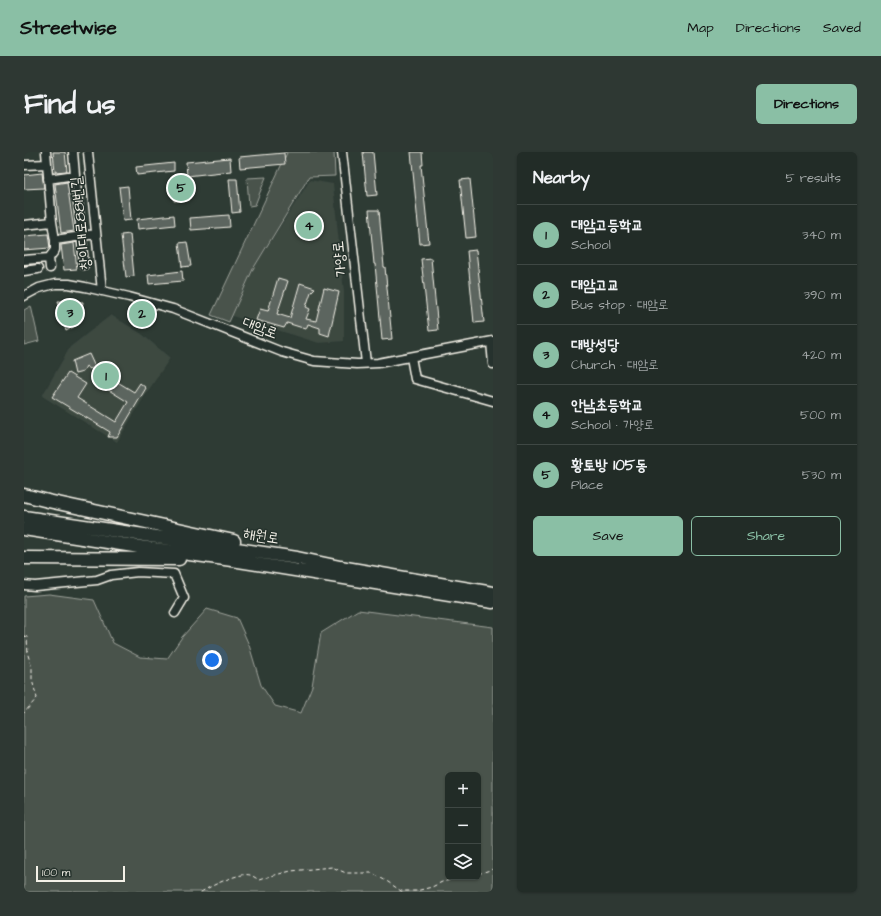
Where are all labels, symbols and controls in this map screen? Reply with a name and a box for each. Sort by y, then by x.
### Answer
text: Streetwise [20,15,117,42]
text: Map [687,18,714,38]
text: Directions [736,18,801,38]
text: Saved [823,18,861,38]
button: Directions [756,84,857,124]
text: Find us [24,85,115,124]
text: Nearby [533,166,590,190]
text: 5 results [785,169,841,187]
pin: 5 [168,173,194,203]
street label: 창이대로881번길 [66,175,96,271]
pin: 4 [296,211,322,241]
text: 대암고등학교 [571,215,643,236]
text: 1 [545,226,547,244]
text: 340 m [802,226,841,244]
text: School [571,236,611,254]
street label: 가양로 [328,240,352,278]
text: 대암고교 [571,275,619,296]
text: 2 [542,286,550,304]
text: 390 m [803,286,841,304]
text: Bus stop · 대암로 [571,296,669,314]
pin: 3 [57,298,83,328]
pin: 2 [129,299,155,329]
street label: 대암로 [239,312,281,344]
text: 대방성당 [571,335,619,356]
text: 3 [543,346,549,364]
text: 420 m [801,346,841,364]
text: Church · 대암로 [571,356,659,374]
pin: 1 [93,361,119,391]
text: 안남초등학교 [571,395,643,416]
text: 4 [542,406,550,424]
text: 500 m [800,406,841,424]
text: School · 가양로 [571,416,654,434]
text: 황토방 105동 [571,455,647,476]
text: 5 [541,466,551,484]
text: 530 m [802,466,841,484]
text: Place [571,476,603,494]
button: Save [533,516,683,556]
button: Share [691,516,841,556]
street label: 해원로 [241,523,281,549]
your location [202,650,222,670]
map controls [445,772,481,880]
button: + [445,772,481,808]
button: − [445,808,481,844]
button: layers [445,844,481,880]
scale bar [36,864,125,883]
text: 100 m [42,865,70,880]

